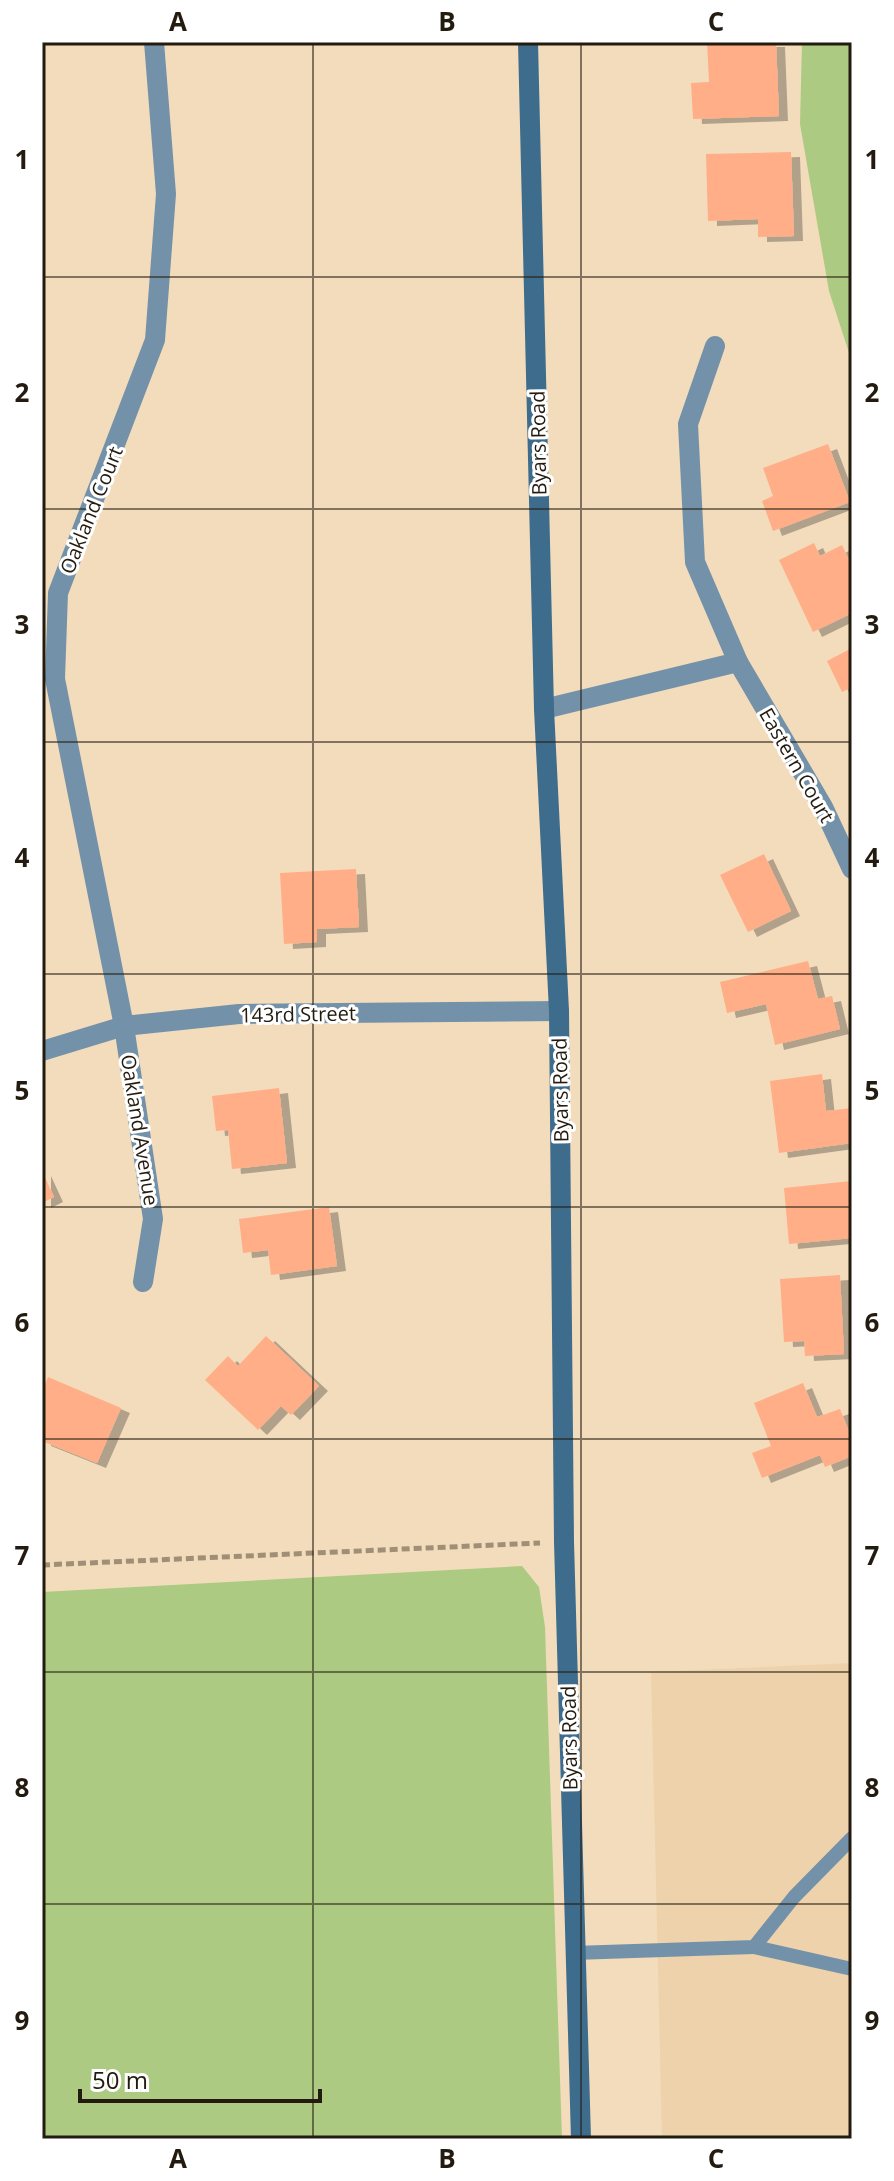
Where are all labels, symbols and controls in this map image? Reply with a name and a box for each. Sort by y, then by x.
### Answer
text: A [169,3,187,39]
text: B [438,3,456,39]
text: C [708,3,724,39]
text: 1 [15,141,29,177]
text: 1 [865,141,879,177]
text: 2 [15,374,30,410]
text: 2 [865,374,880,410]
street label: Byars Road [524,390,552,496]
street label: Oakland Court [53,442,129,578]
text: 3 [15,606,29,642]
text: 3 [865,606,879,642]
street label: Eastern Court [753,703,841,827]
text: 4 [15,839,30,875]
text: 4 [865,839,880,875]
street label: 143rd Street [240,999,356,1029]
street label: Byars Road [546,1037,574,1143]
street label: Oakland Avenue [115,1052,165,1208]
text: 5 [15,1072,29,1108]
text: 5 [865,1072,879,1108]
text: 6 [15,1304,30,1340]
text: 6 [865,1304,880,1340]
text: 7 [15,1537,30,1573]
text: 7 [865,1537,880,1573]
street label: Byars Road [555,1685,583,1791]
text: 8 [15,1769,29,1805]
text: 8 [865,1769,879,1805]
text: 9 [15,2002,29,2038]
text: 9 [865,2002,879,2038]
scale bar [80,2053,320,2103]
text: 50 m [92,2063,148,2096]
text: A [169,2140,187,2176]
text: B [438,2140,456,2176]
text: C [708,2140,724,2176]

